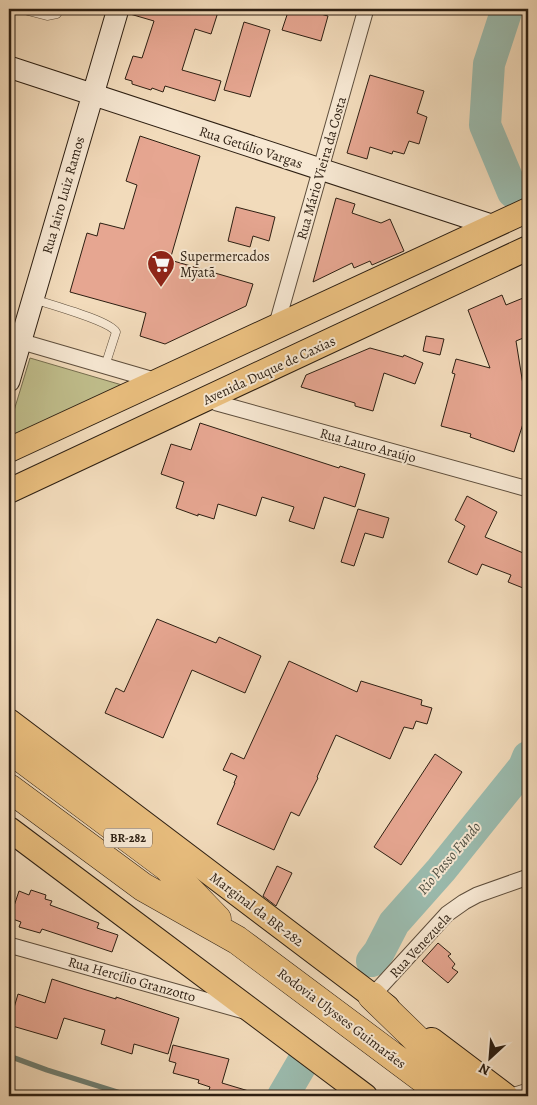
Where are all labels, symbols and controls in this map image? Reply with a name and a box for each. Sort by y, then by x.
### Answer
street label: Rua Mário Vieira da Costa [292,94,351,242]
street label: Rua Getúlio Vargas [197,122,305,173]
street label: Rua Jairo Luiz Ramos [38,134,89,256]
place label: Supermercados Myatã [180,247,270,282]
supermarket icon: Supermercados Myatã [146,249,176,288]
street label: Avenida Duque de Caxias [199,331,339,410]
street label: Rua Lauro Araújo [318,424,418,467]
water label: Rio Passo Fundo [413,817,485,899]
road number: BR-282 [104,828,152,848]
street label: Marginal da BR-282 [206,868,308,951]
street label: Rua Venezuela [385,908,456,982]
street label: Rua Hercílio Granzotto [66,952,198,1007]
street label: Rodovia Ulysses Guimarães [274,964,410,1073]
north arrow [464,1032,514,1082]
text: N [476,1058,493,1080]

